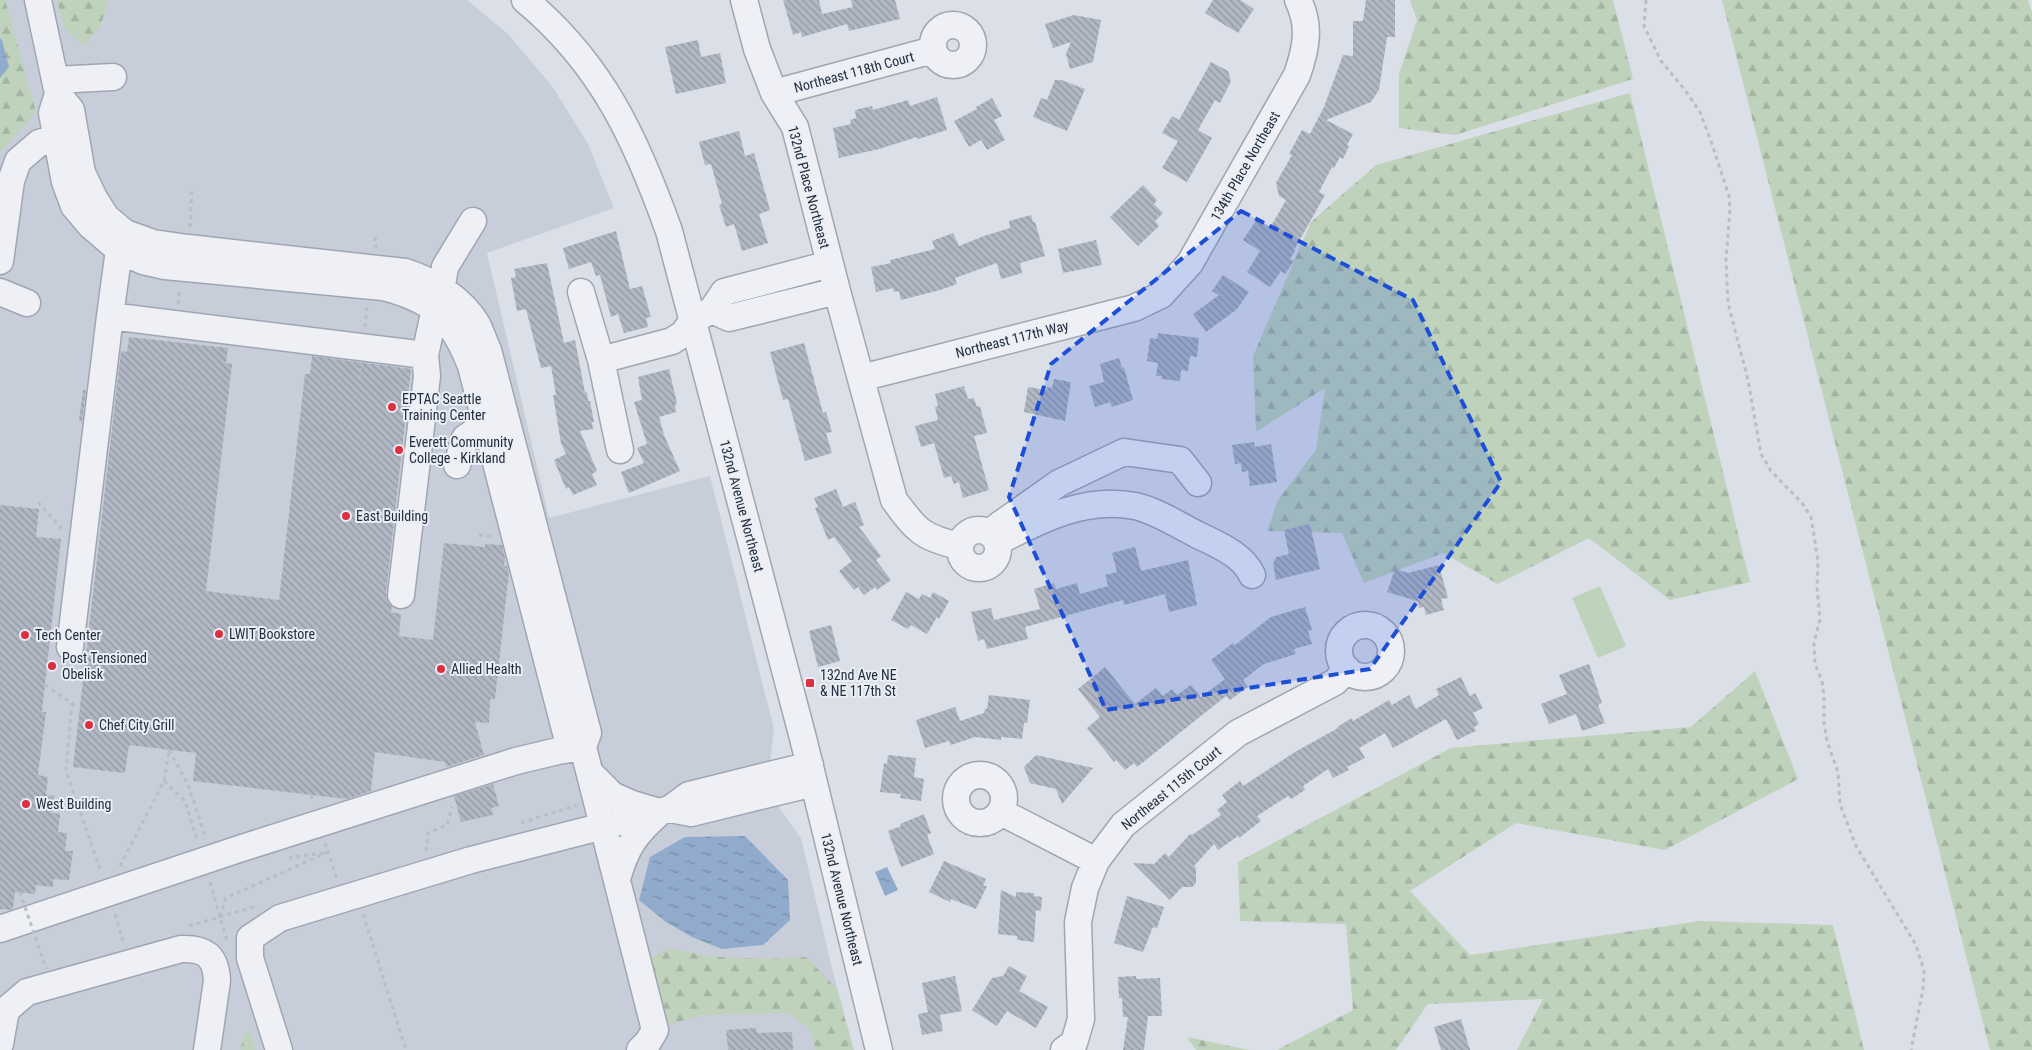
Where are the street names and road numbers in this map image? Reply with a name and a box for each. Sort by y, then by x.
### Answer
street label: Northeast 118th Court [792,48,916,96]
street label: 134th Place Northeast [1207,108,1283,224]
street label: 132nd Place Northeast [785,124,833,250]
street label: Northeast 117th Way [954,317,1070,361]
street label: 132nd Avenue Northeast [717,438,767,574]
street label: Northeast 115th Court [1118,743,1224,833]
street label: 132nd Avenue Northeast [818,831,866,967]

